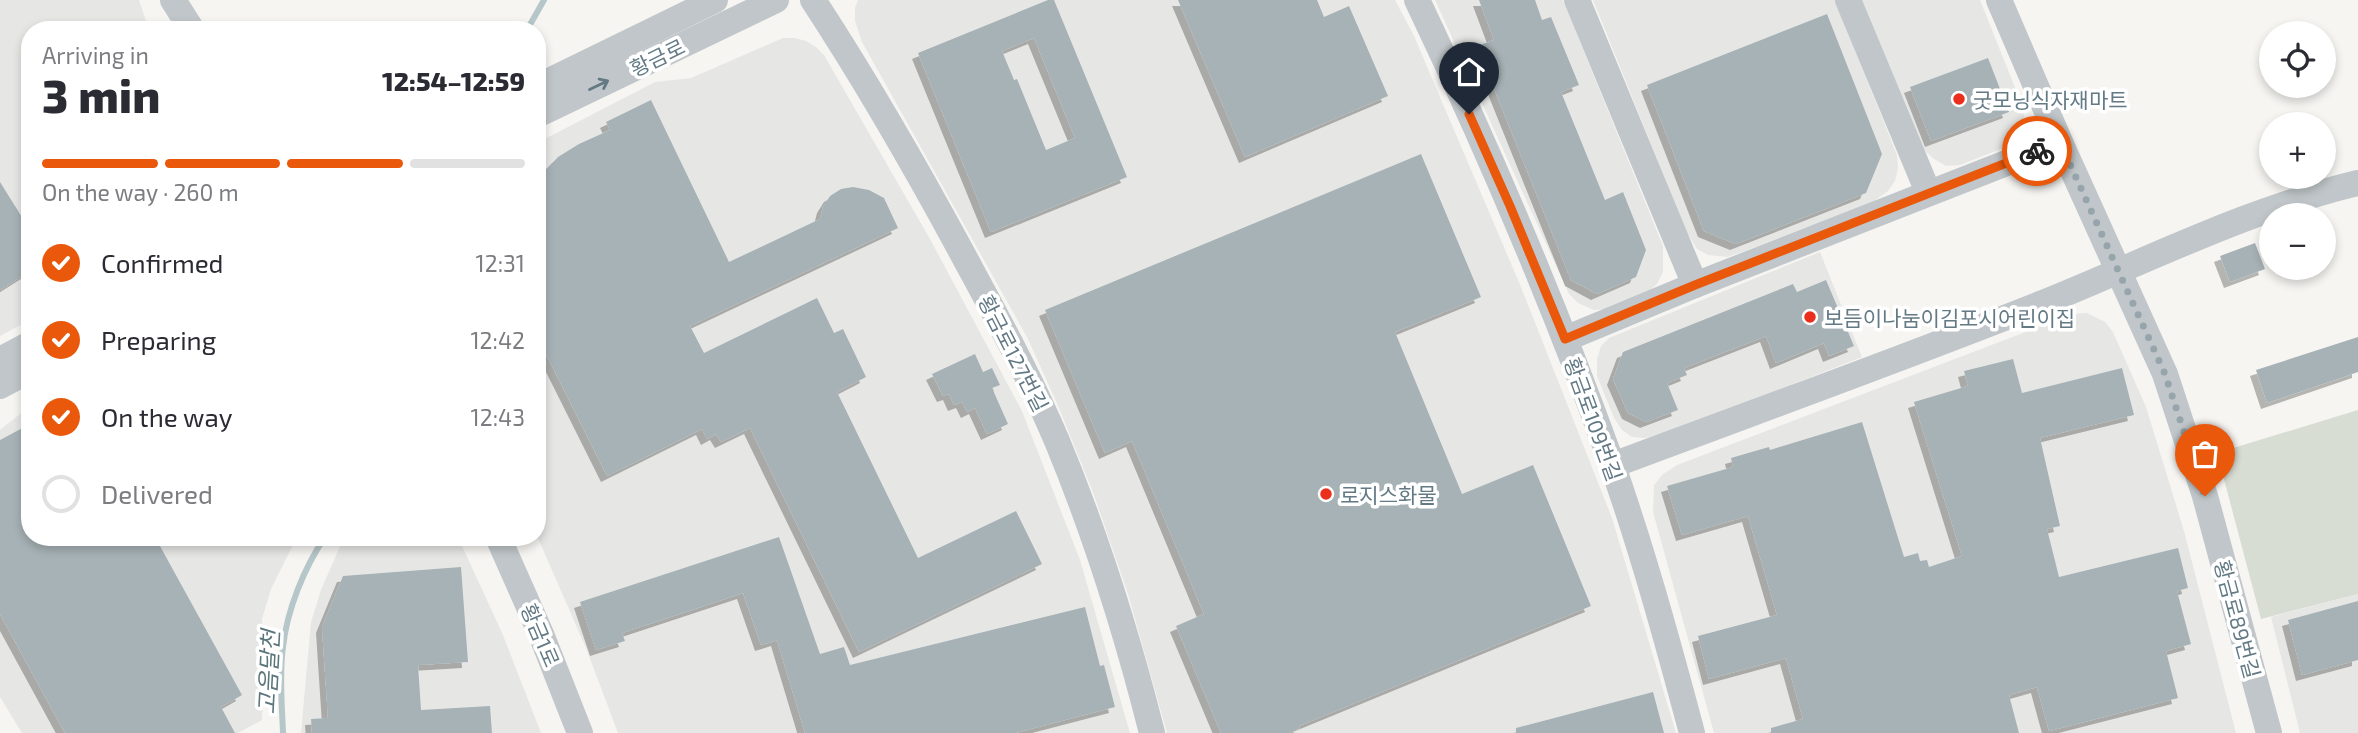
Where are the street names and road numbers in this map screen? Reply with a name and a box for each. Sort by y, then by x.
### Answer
street label: 황금로 [625,33,689,81]
street label: 황금로127번길 [974,291,1054,415]
street label: 황금로109번길 [1560,354,1628,484]
street label: 황금로89번길 [2210,557,2266,681]
street label: 황금1로 [517,600,565,670]

